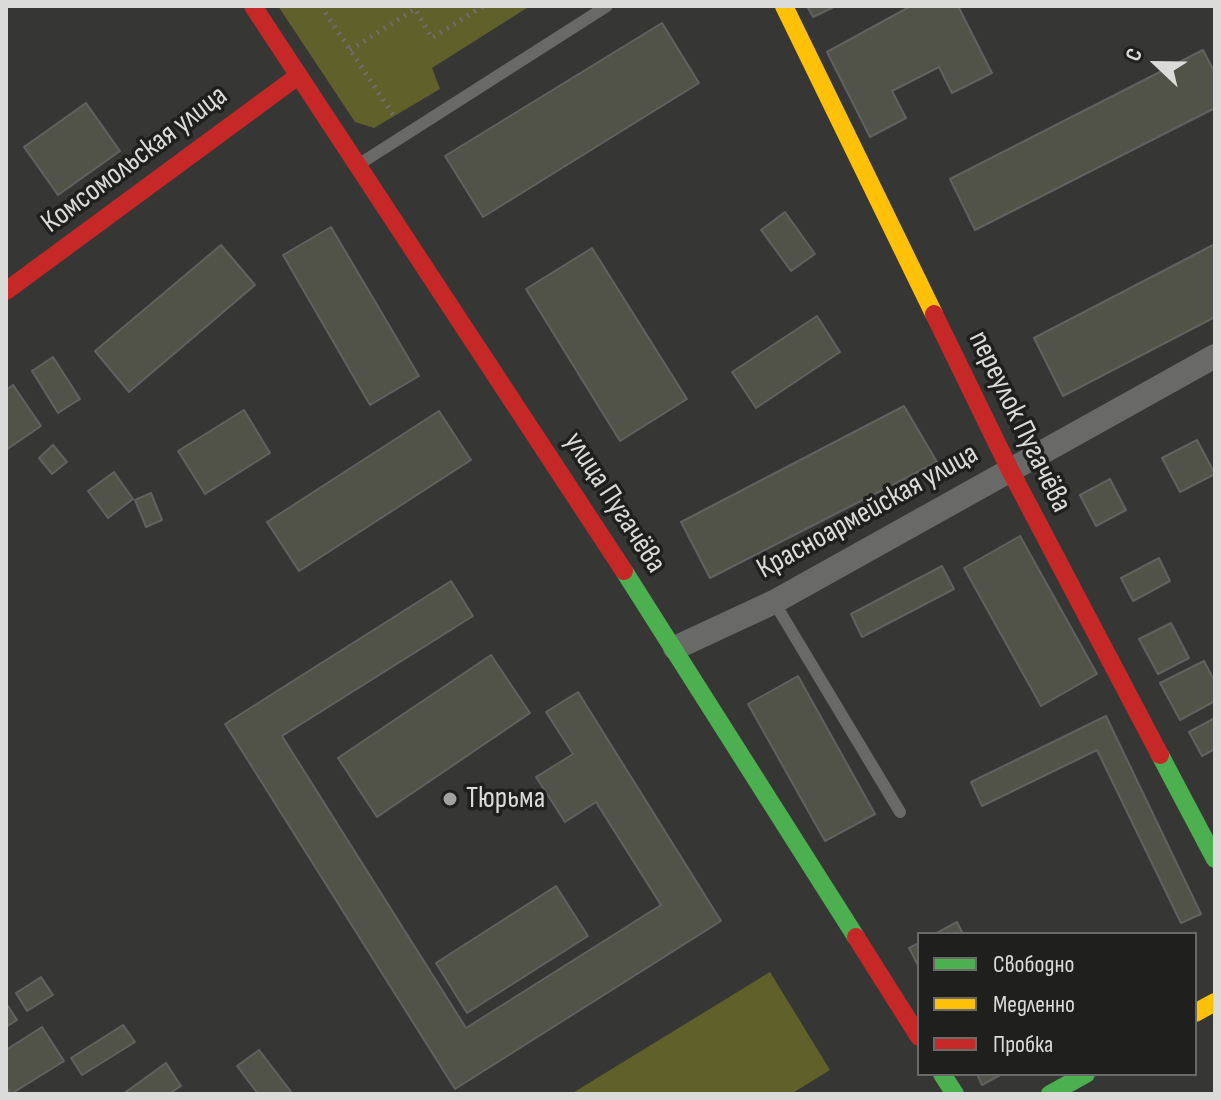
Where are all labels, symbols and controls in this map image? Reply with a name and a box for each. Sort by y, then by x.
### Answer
north arrow [1117,24,1197,104]
text: С [1120,45,1149,65]
street label: Комсомольская улица [35,78,235,242]
street label: переулок Пугачёва [960,325,1078,519]
street label: улица Пугачёва [555,426,673,580]
street label: Красноармейская улица [751,436,985,588]
place label: Тюрьма [466,781,545,817]
marker: Тюрьма [441,790,459,808]
legend [917,932,1197,1076]
text: Свободно [993,950,1074,979]
text: Медленно [993,990,1075,1019]
text: Пробка [993,1030,1053,1059]

